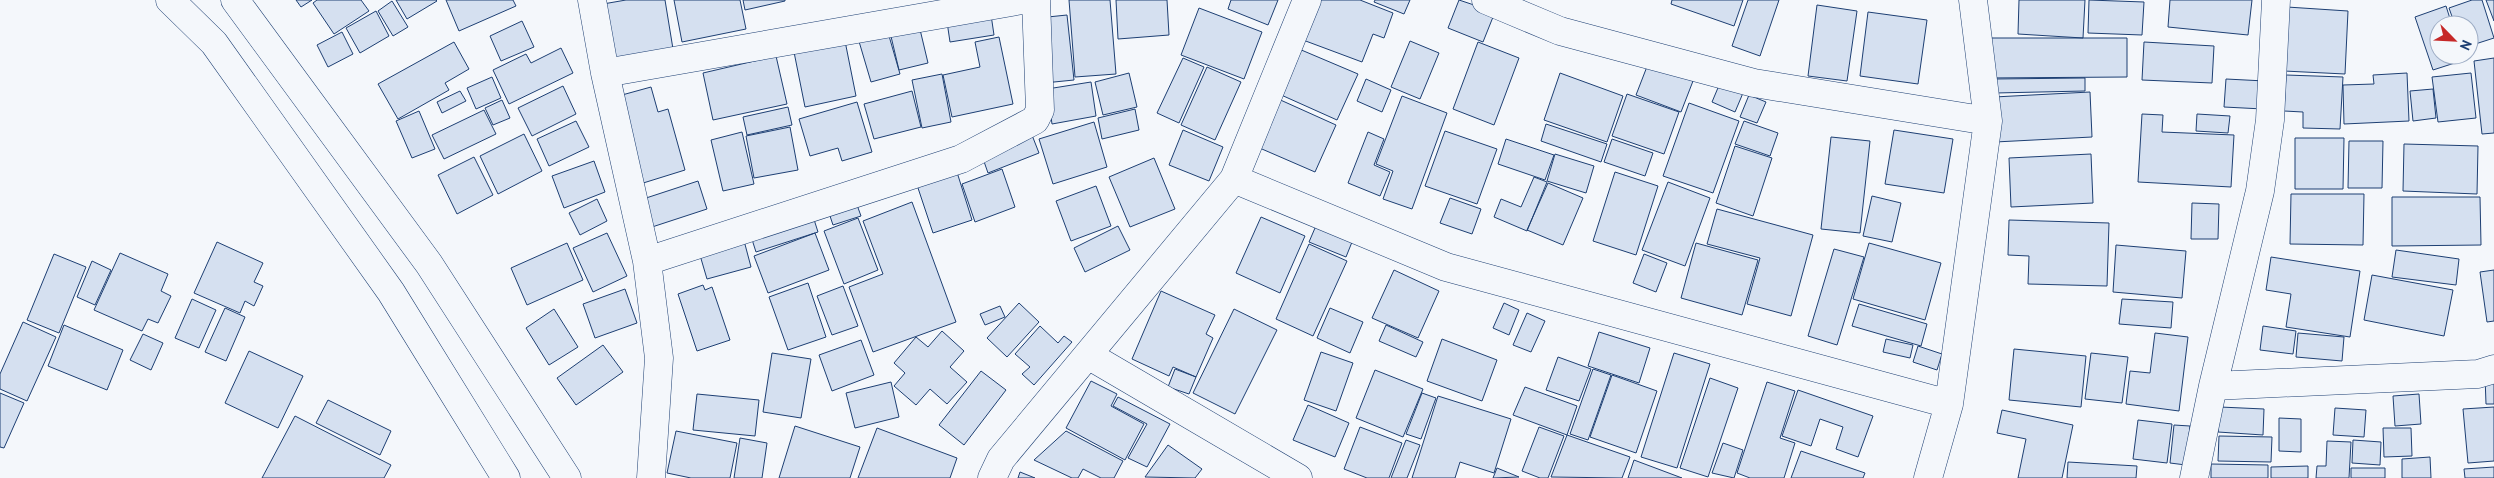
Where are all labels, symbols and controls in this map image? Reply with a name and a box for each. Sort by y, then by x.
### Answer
north arrow [2429,15,2479,65]
text: N [2456,37,2476,53]

